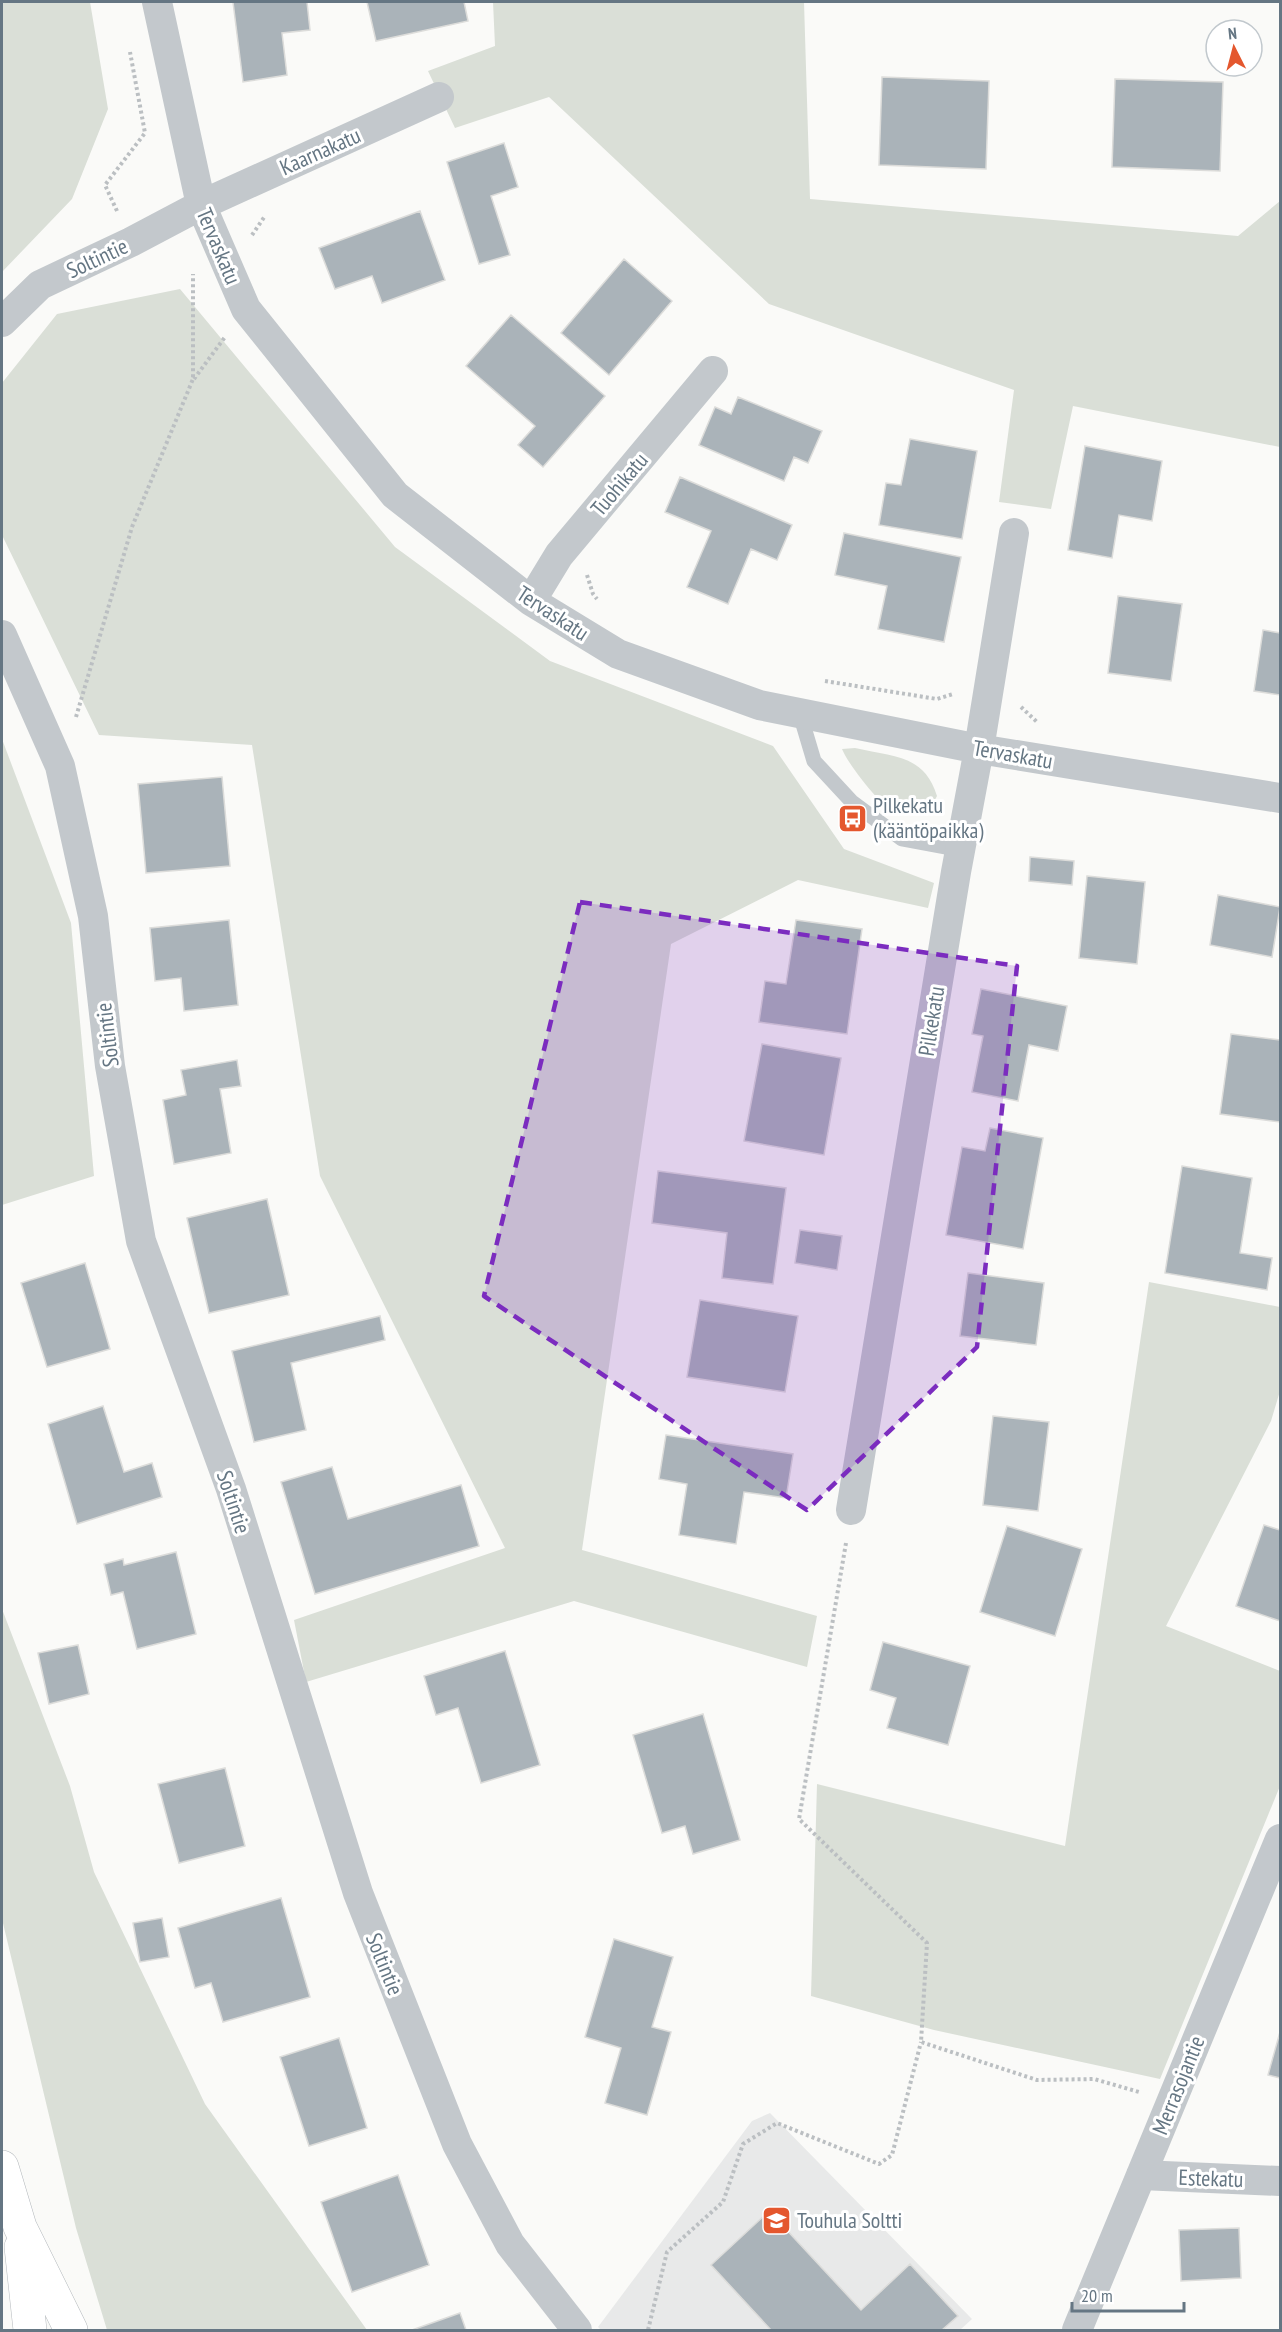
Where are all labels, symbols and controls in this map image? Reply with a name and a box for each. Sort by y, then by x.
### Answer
north arrow [1204,18,1264,78]
text: N [1227,23,1238,43]
street label: Kaarnakatu [275,121,365,181]
street label: Tervaskatu [190,204,248,288]
street label: Soltintie [62,232,132,284]
street label: Tuohikatu [584,447,654,521]
street label: Tervaskatu [512,579,594,647]
street label: Tervaskatu [971,733,1055,775]
place label: Pilkekatu (kääntöpaikka) [873,791,984,844]
bus stop icon: Pilkekatu (kääntöpaikka) [836,802,868,834]
street label: Pilkekatu [912,984,950,1058]
street label: Soltintie [89,1001,125,1069]
street label: Soltintie [211,1467,257,1537]
street label: Soltintie [360,1929,410,1999]
street label: Merrasojantie [1146,2032,1210,2138]
street label: Estekatu [1178,2163,1244,2193]
school or university icon: Touhula Soltti [760,2204,792,2236]
place label: Touhula Soltti [797,2206,902,2234]
scale bar [1072,2275,1184,2313]
text: 20 m [1081,2284,1113,2307]

